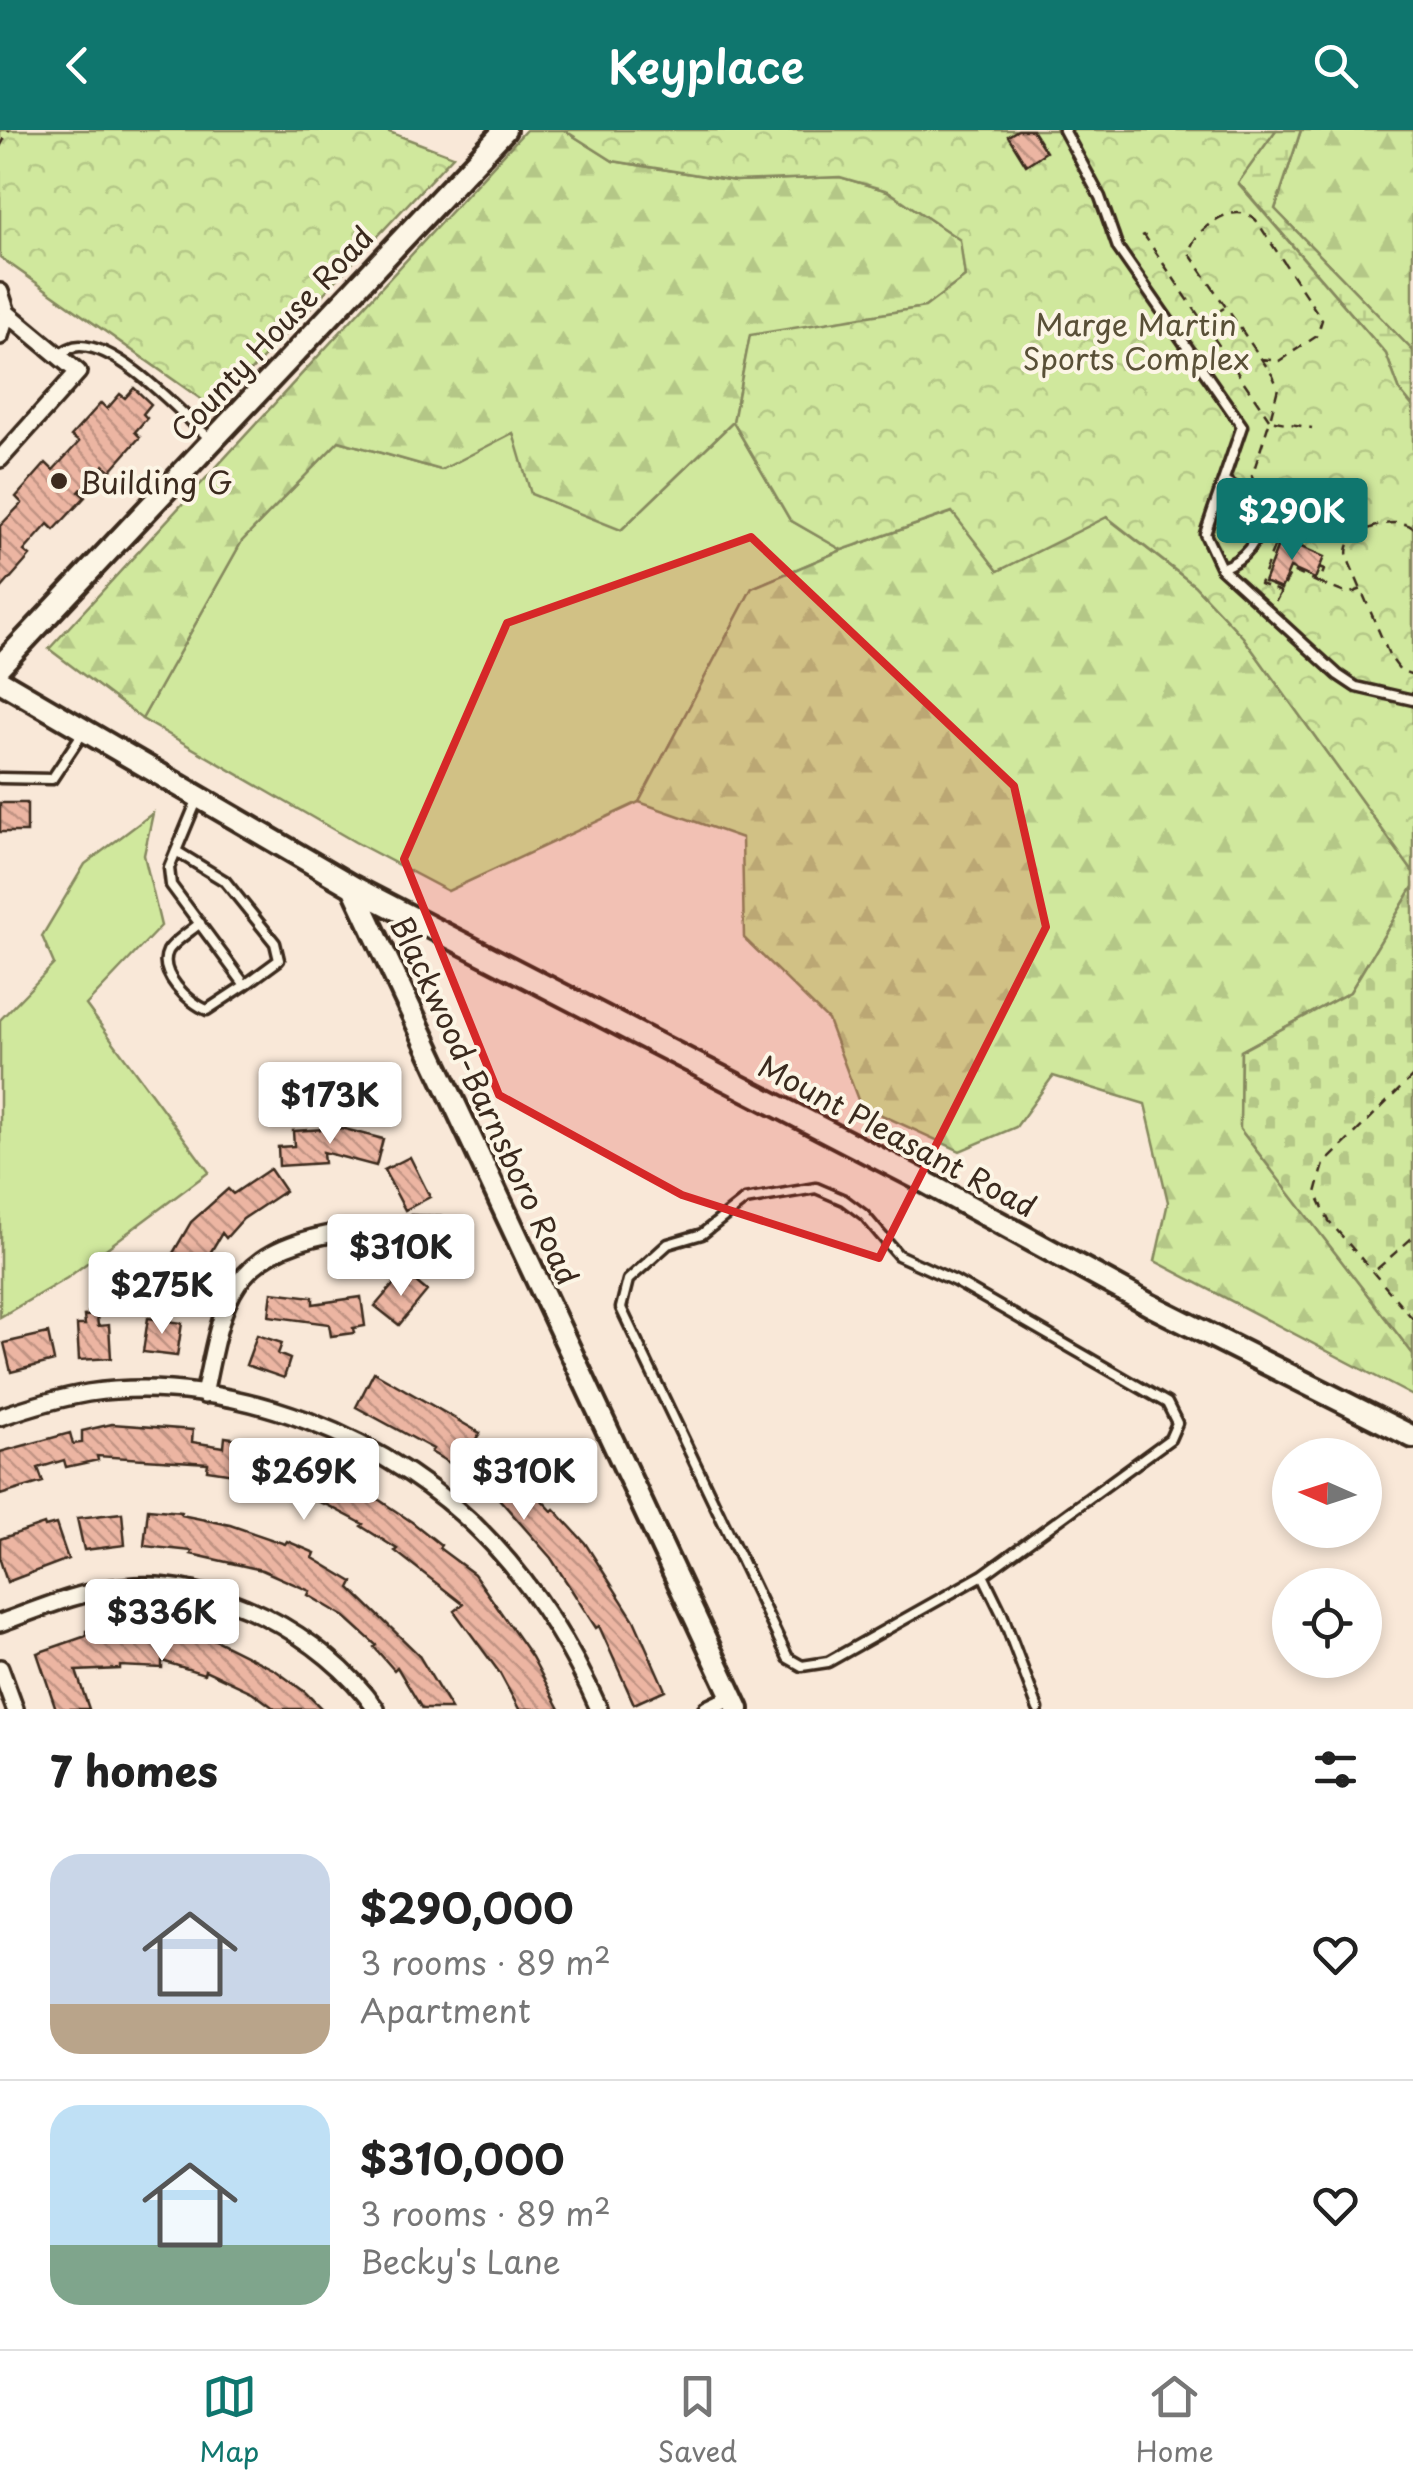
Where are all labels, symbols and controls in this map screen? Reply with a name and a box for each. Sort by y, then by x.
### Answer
text: Keyplace [608,31,805,99]
icon: back [50,38,105,93]
icon: search [1308,38,1363,93]
street label: County House Road [159,215,383,451]
park label: Marge Martin Sports Complex [1023,301,1249,380]
place label: Building G [79,459,233,504]
marker: Building G [48,470,70,492]
pin: $290K [1222,478,1362,563]
text: $290K [1239,486,1345,534]
street label: Blackwood-Barnsboro Road [381,908,591,1292]
street label: Mount Pleasant Road [751,1042,1045,1228]
pin: $173K [260,1062,400,1147]
text: $173K [281,1070,379,1118]
pin: $310K [331,1214,471,1299]
text: $310K [349,1222,453,1270]
pin: $275K [92,1252,232,1337]
text: $275K [111,1260,213,1308]
pin: $269K [234,1438,374,1523]
pin: $310K [454,1438,594,1523]
north arrow [1272,1438,1382,1548]
map controls [1272,1438,1382,1678]
text: $269K [251,1446,357,1494]
text: $310K [472,1446,576,1494]
button: locate [1272,1568,1382,1678]
pin: $336K [92,1579,232,1664]
text: $336K [107,1587,217,1635]
text: 7 homes [50,1738,218,1801]
icon: filters [1308,1742,1363,1797]
text: $290,000 [360,1875,574,1938]
icon: home [130,1894,250,2014]
icon: heart [1308,1927,1363,1982]
text: 3 rooms · 89 m² [360,1938,611,1986]
text: Apartment [360,1986,531,2034]
text: $310,000 [360,2126,565,2189]
icon: home [130,2145,250,2265]
icon: heart [1308,2178,1363,2233]
text: 3 rooms · 89 m² [360,2189,611,2237]
text: Becky's Lane [360,2237,561,2285]
tab: Map [199,2369,259,2472]
tab: Saved [658,2369,737,2472]
tab: Home [1136,2369,1214,2472]

